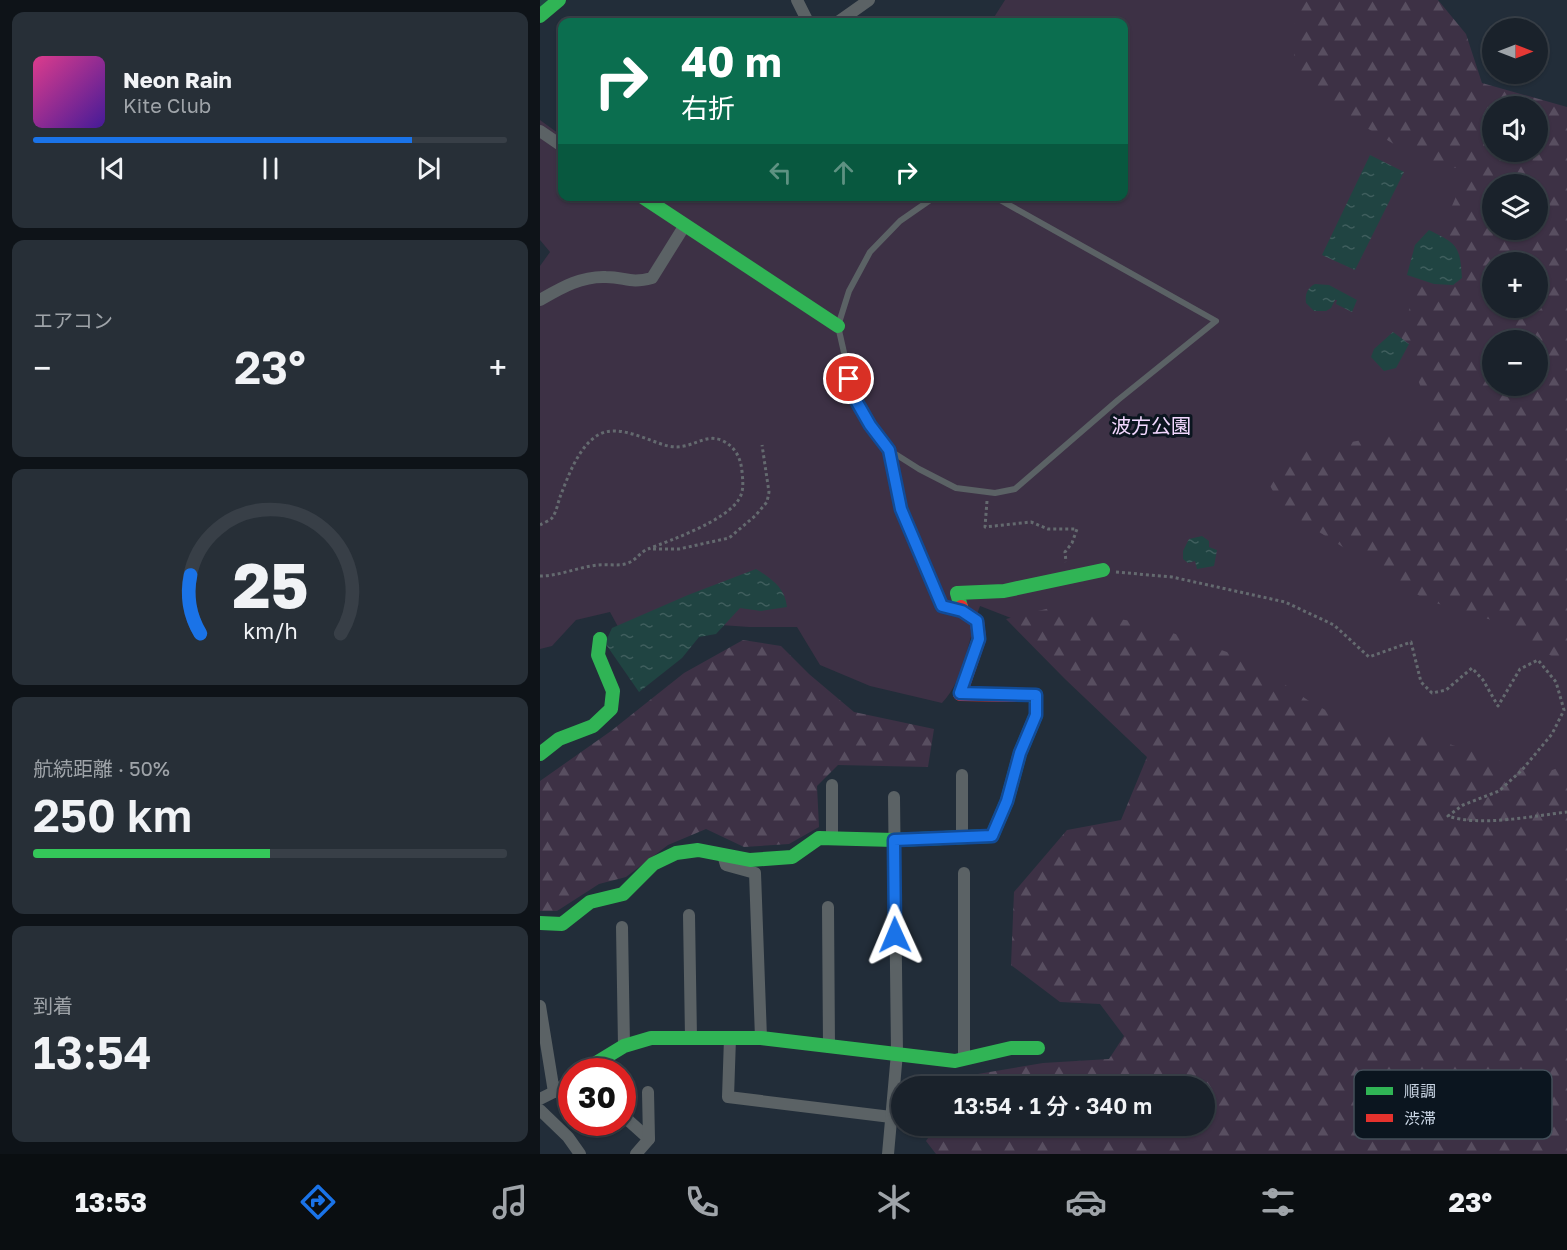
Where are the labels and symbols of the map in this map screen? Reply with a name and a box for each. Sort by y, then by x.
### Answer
north arrow [1482,18,1548,84]
pin [823,353,874,404]
park label: 波方公園 [1111,413,1191,437]
position arrow [863,903,927,967]
speed limit sign: 30 [558,1058,636,1136]
legend [1354,1070,1552,1139]
text: 順調 [1404,1081,1436,1101]
text: 渋滞 [1404,1108,1436,1128]

